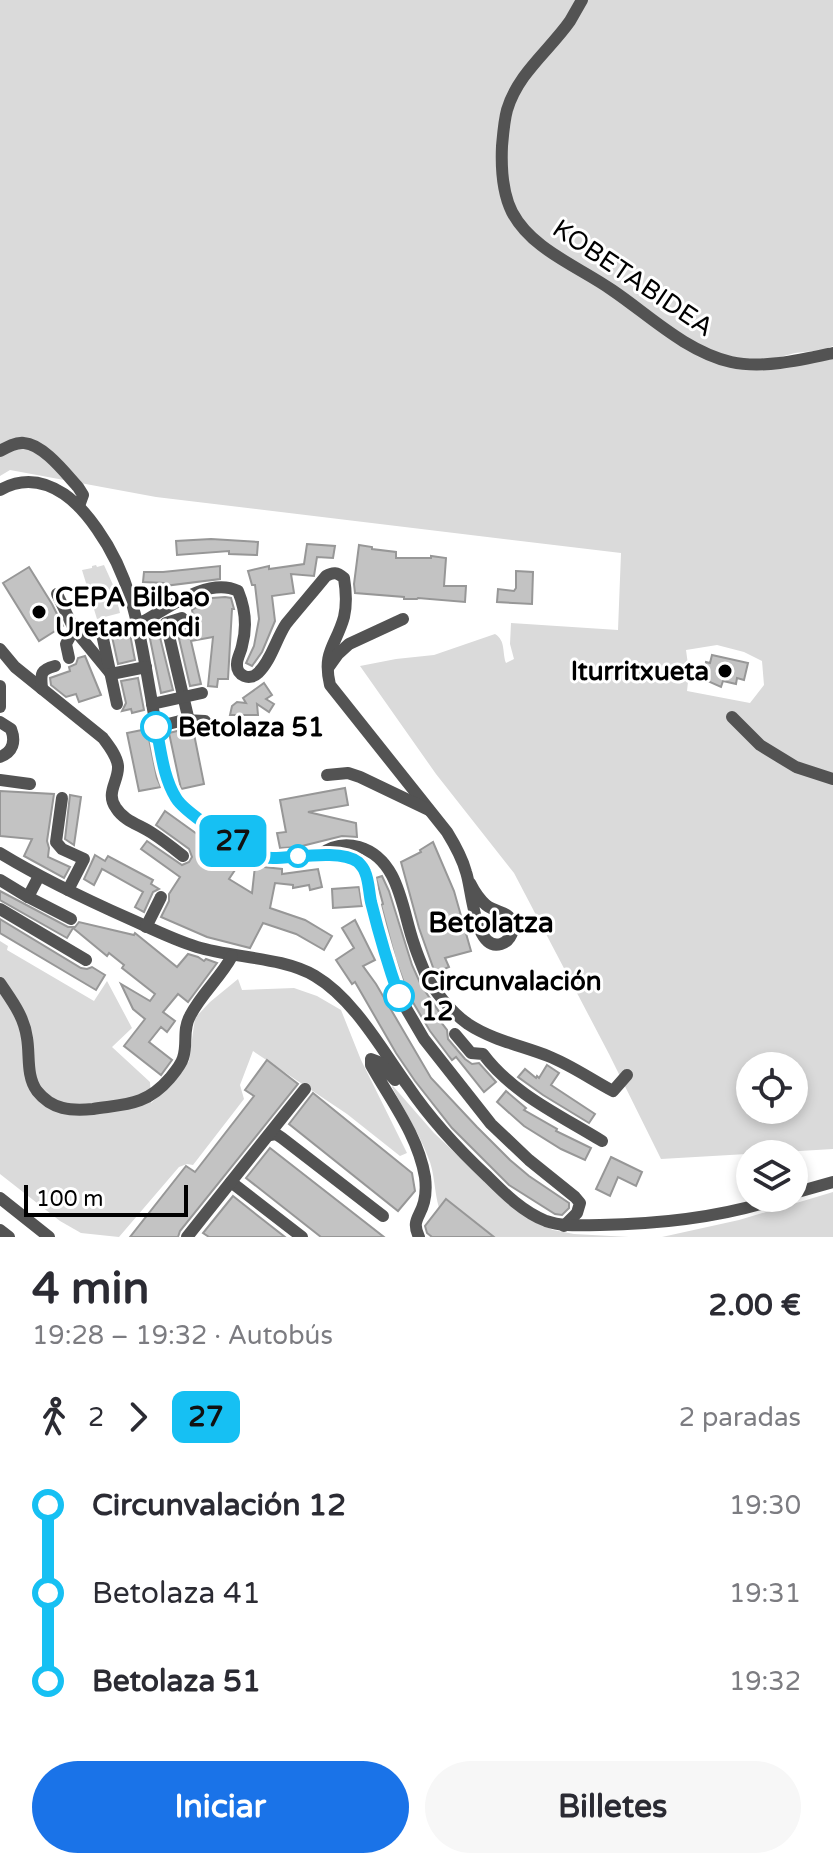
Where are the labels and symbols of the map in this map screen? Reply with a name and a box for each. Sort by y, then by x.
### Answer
street label: KOBETABIDEA [547,213,719,343]
place label: CEPA Bilbao Uretamendi [55,582,210,643]
marker: CEPA Bilbao Uretamendi [30,603,48,621]
place label: Iturritxueta [571,656,709,687]
marker: Iturritxueta [716,662,734,680]
marker: Betolaza 51 [141,712,171,742]
place label: Betolaza 51 [178,712,324,743]
line badge: 27 [197,815,269,867]
unlabelled marker [287,845,309,867]
district label: Betolatza [428,906,554,940]
place label: Circunvalación 12 [421,966,602,1027]
marker: Circunvalación 12 [384,981,414,1011]
scale bar [24,1181,188,1217]

